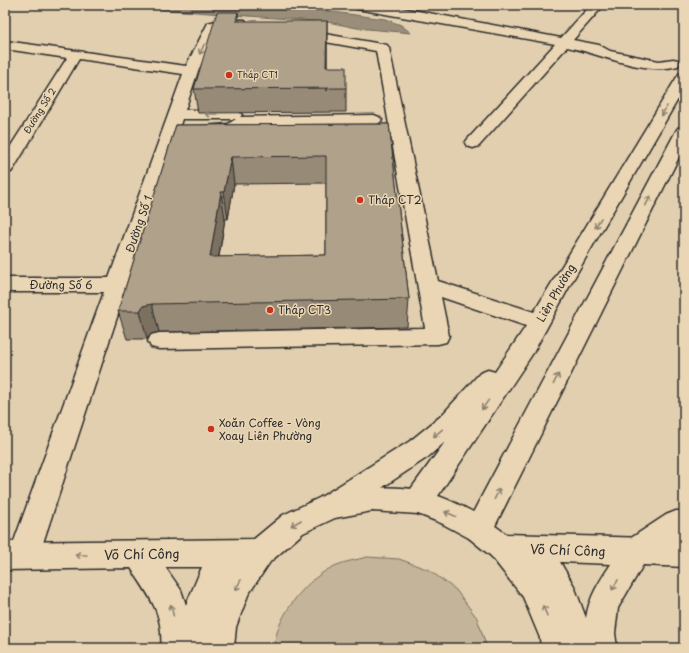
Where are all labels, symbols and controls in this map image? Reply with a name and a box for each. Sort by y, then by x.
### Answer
one-way arrow [198,42,205,54]
place label: Tháp CT1 [237,67,278,81]
marker: Tháp CT1 [224,70,234,80]
street label: Đường Số 2 [19,85,59,136]
one-way arrow [660,105,668,116]
one-way arrow [205,110,218,118]
place label: Tháp CT2 [368,191,422,208]
street label: Đường Số 1 [121,193,156,255]
marker: Tháp CT2 [355,195,365,205]
one-way arrow [645,195,652,207]
one-way arrow [593,216,601,228]
street label: Liên Phường [532,261,579,325]
street label: Đường Số 6 [30,276,92,293]
place label: Tháp CT3 [278,301,331,318]
marker: Tháp CT3 [265,305,275,315]
one-way arrow [553,373,560,385]
one-way arrow [481,399,489,410]
place label: Xoăn Coffee - Vòng Xoay Liên Phường [219,414,321,444]
marker: Xoăn Coffee - Vòng Xoay Liên Phường [206,424,216,434]
one-way arrow [433,428,444,437]
one-way arrow [493,489,501,501]
one-way arrow [444,509,456,517]
one-way arrow [290,520,302,528]
street label: Võ Chí Công [530,539,606,560]
street label: Võ Chí Công [104,543,180,564]
one-way arrow [75,551,88,559]
one-way arrow [234,579,242,590]
one-way arrow [611,579,619,590]
one-way arrow [168,604,175,617]
one-way arrow [540,606,548,618]

